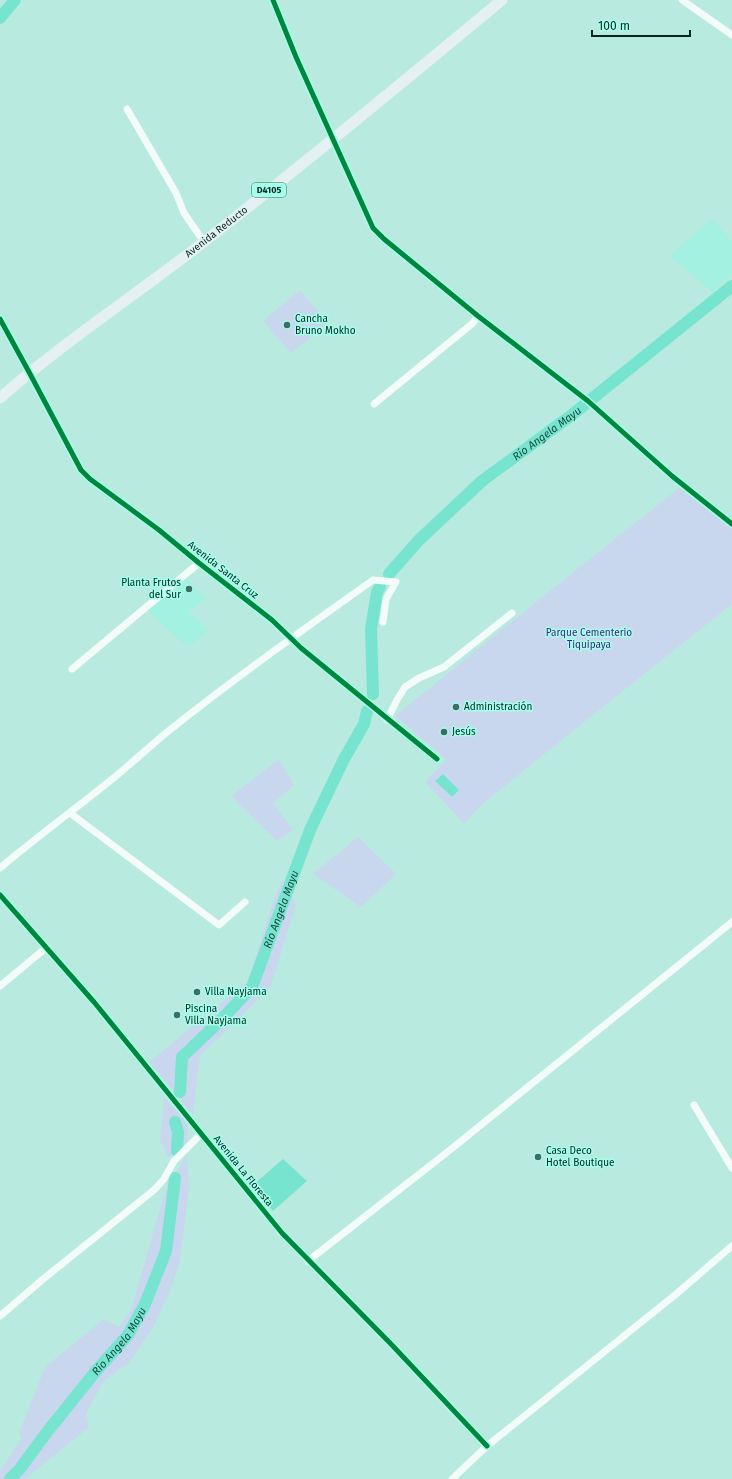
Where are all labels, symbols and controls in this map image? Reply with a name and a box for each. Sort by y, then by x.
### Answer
scale bar [592,12,690,38]
text: 100 m [598,19,630,33]
road number: D4105 [252,183,286,197]
street label: Avenida Reducto [183,204,250,260]
place label: Cancha Bruno Mokho [295,313,356,337]
marker: Cancha Bruno Mokho [282,320,292,330]
water label: Río Angela Mayu [510,404,584,463]
street label: Avenida Santa Cruz [185,539,261,602]
place label: Planta Frutos del Sur [121,577,181,601]
marker: Planta Frutos del Sur [184,584,194,594]
park label: Parque Cementerio Tiquipaya [546,627,632,651]
place label: Administración [464,701,532,713]
marker: Administración [451,702,461,712]
place label: Jesús [452,725,476,738]
marker: Jesús [439,727,449,737]
water label: Río Angela Mayu [260,868,301,950]
place label: Villa Nayjama [205,986,267,998]
marker: Villa Nayjama [192,987,202,997]
place label: Piscina Villa Nayjama [185,1003,247,1027]
marker: Piscina Villa Nayjama [172,1010,182,1020]
street label: Avenida La Floresta [211,1133,275,1209]
place label: Casa Deco Hotel Boutique [546,1145,615,1169]
marker: Casa Deco Hotel Boutique [533,1152,543,1162]
water label: Río Angela Mayu [89,1305,149,1378]

